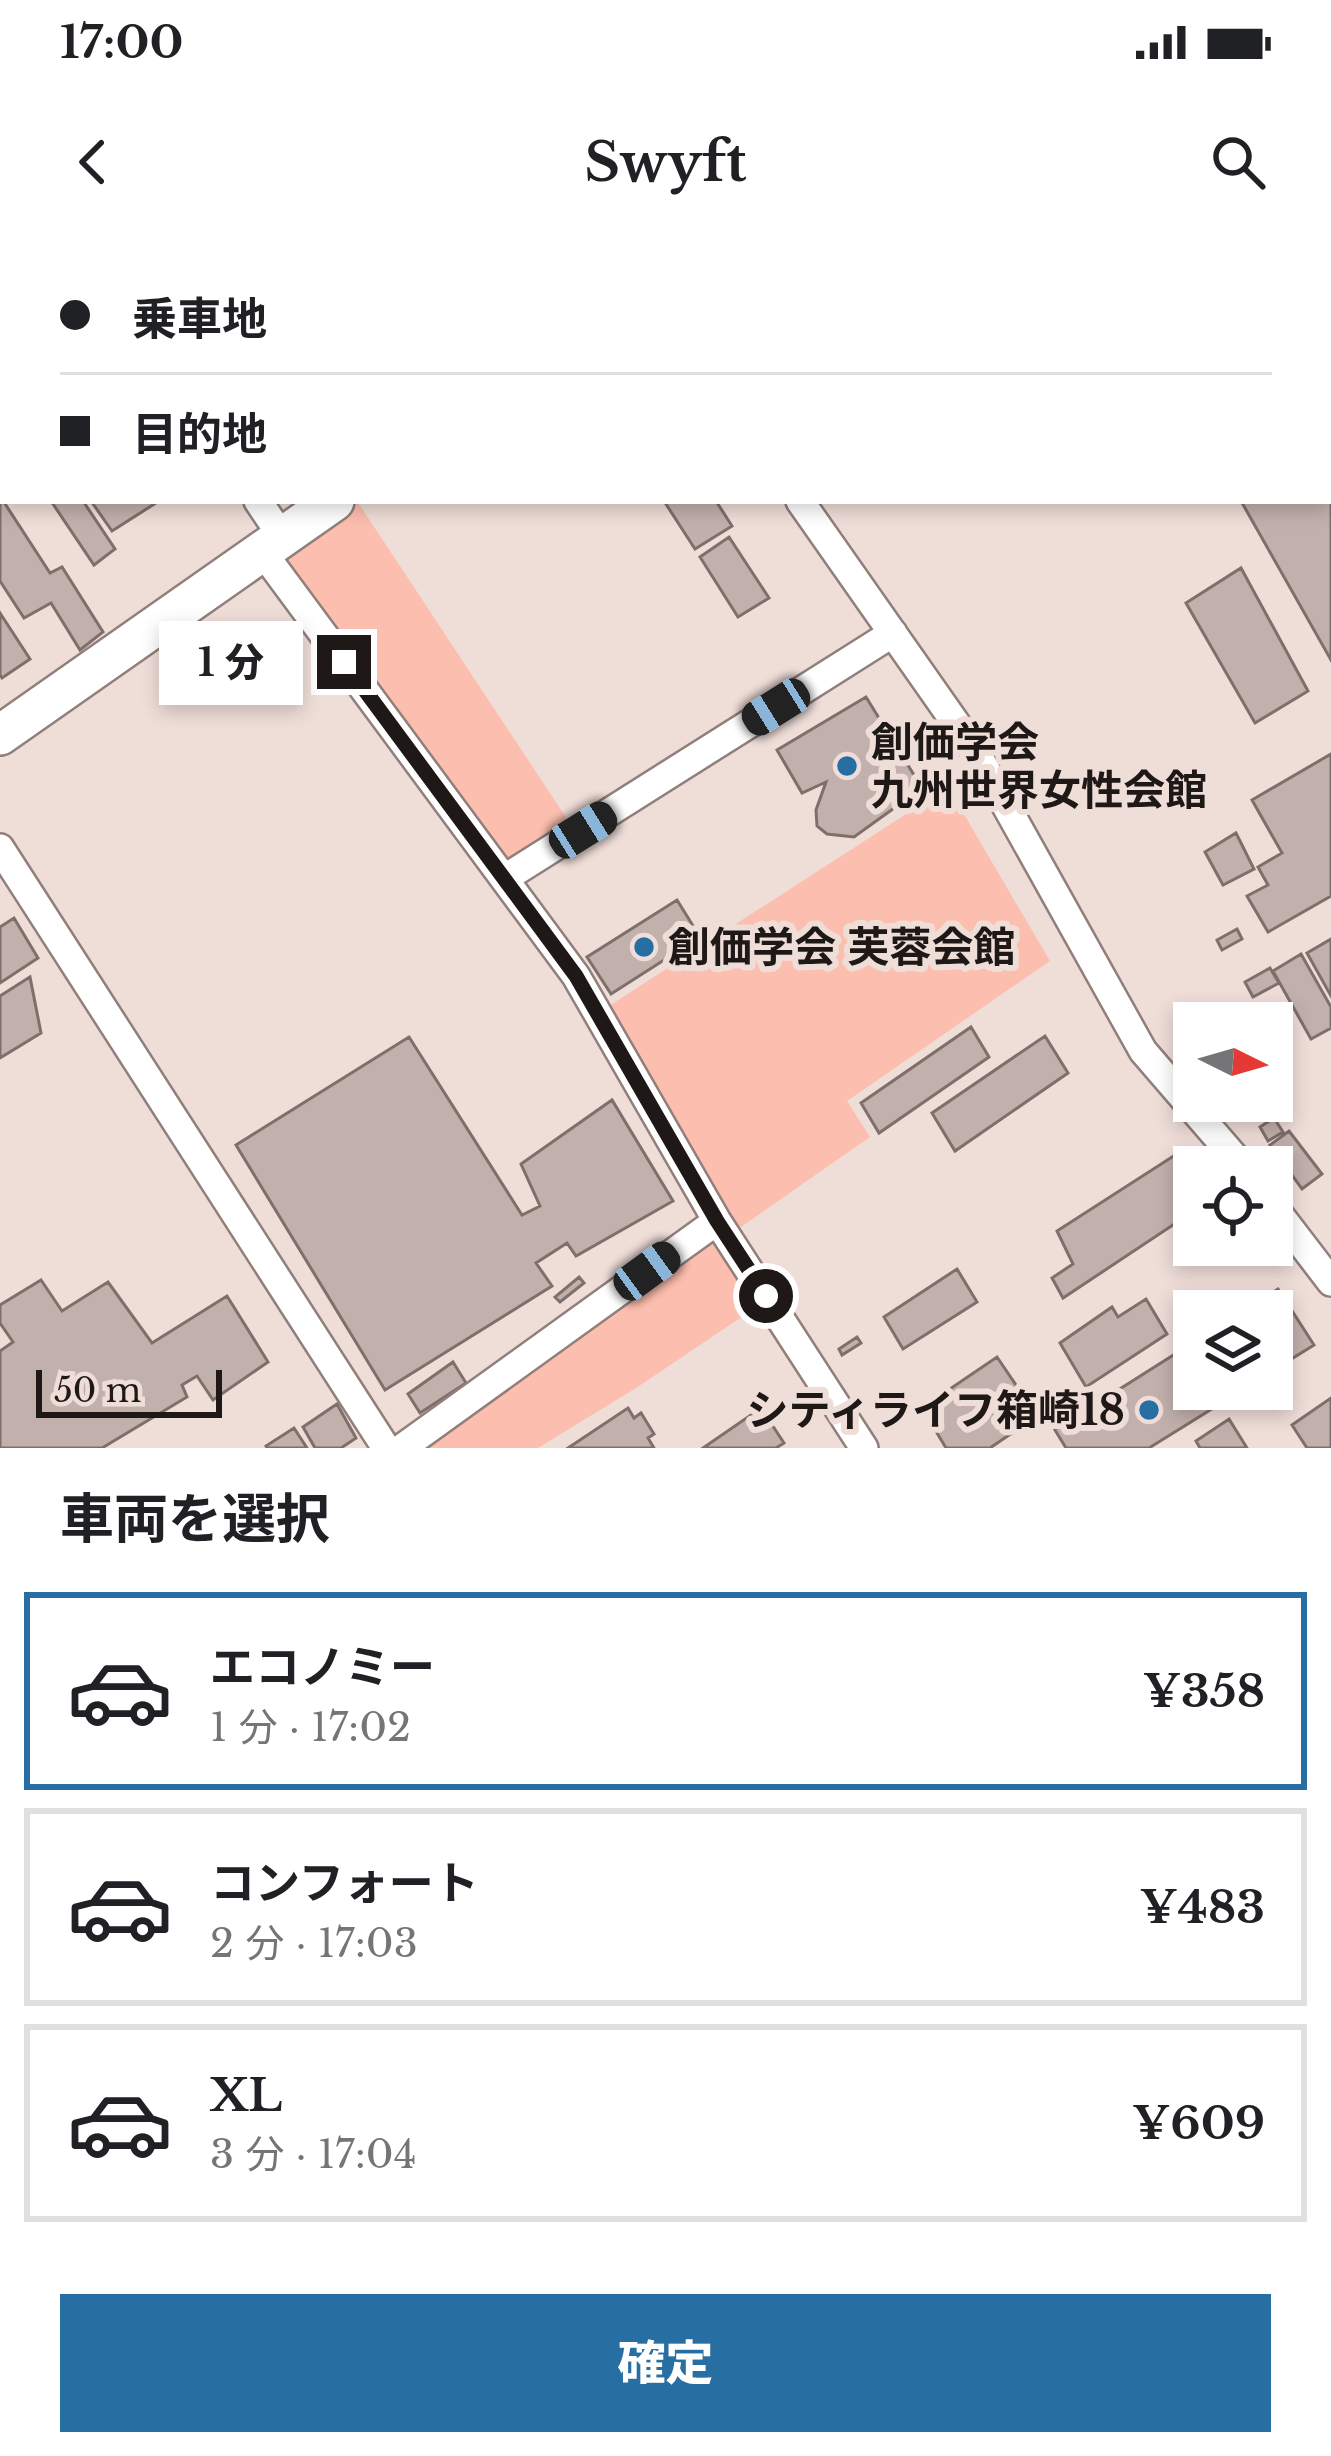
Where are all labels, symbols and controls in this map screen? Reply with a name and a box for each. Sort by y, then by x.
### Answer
text: 17:00 [60,14,184,70]
icon: back [60,129,126,195]
text: Swyft [584,129,747,196]
icon: search [1205,129,1271,195]
text: 乗車地 [132,291,267,347]
text: 目的地 [132,406,267,462]
callout: 1 分 [158,620,302,704]
route end [317,635,371,689]
text: 1 分 [198,638,264,687]
car [736,673,816,741]
place label: 創価学会 九州世界女性会館 [871,716,1207,816]
marker: 創価学会 九州世界女性会館 [834,753,860,779]
car [543,796,623,864]
place label: 創価学会 芙蓉会館 [668,921,1015,973]
marker: 創価学会 芙蓉会館 [631,934,657,960]
north arrow [1173,1002,1293,1122]
map controls [1173,1002,1293,1410]
button: locate [1173,1146,1293,1266]
car [607,1235,687,1307]
route start [739,1269,793,1323]
button: layers [1173,1290,1293,1410]
scale bar [36,1364,222,1417]
text: 50 m [54,1370,141,1411]
place label: シティライフ箱崎18 [747,1384,1125,1436]
marker: シティライフ箱崎18 [1136,1397,1162,1423]
text: 車両を選択 [60,1486,330,1553]
icon: car [66,1637,174,1745]
text: エコノミー [210,1639,435,1695]
text: ¥358 [1143,1663,1265,1719]
text: 1 分 · 17:02 [210,1703,411,1752]
icon: car [66,1853,174,1961]
text: コンフォート [210,1855,479,1911]
text: ¥483 [1140,1879,1265,1935]
text: 2 分 · 17:03 [210,1919,418,1968]
text: XL [210,2067,282,2123]
icon: car [66,2069,174,2177]
text: ¥609 [1132,2095,1265,2151]
text: 3 分 · 17:04 [210,2130,416,2179]
button: 確定 [60,2294,1271,2432]

